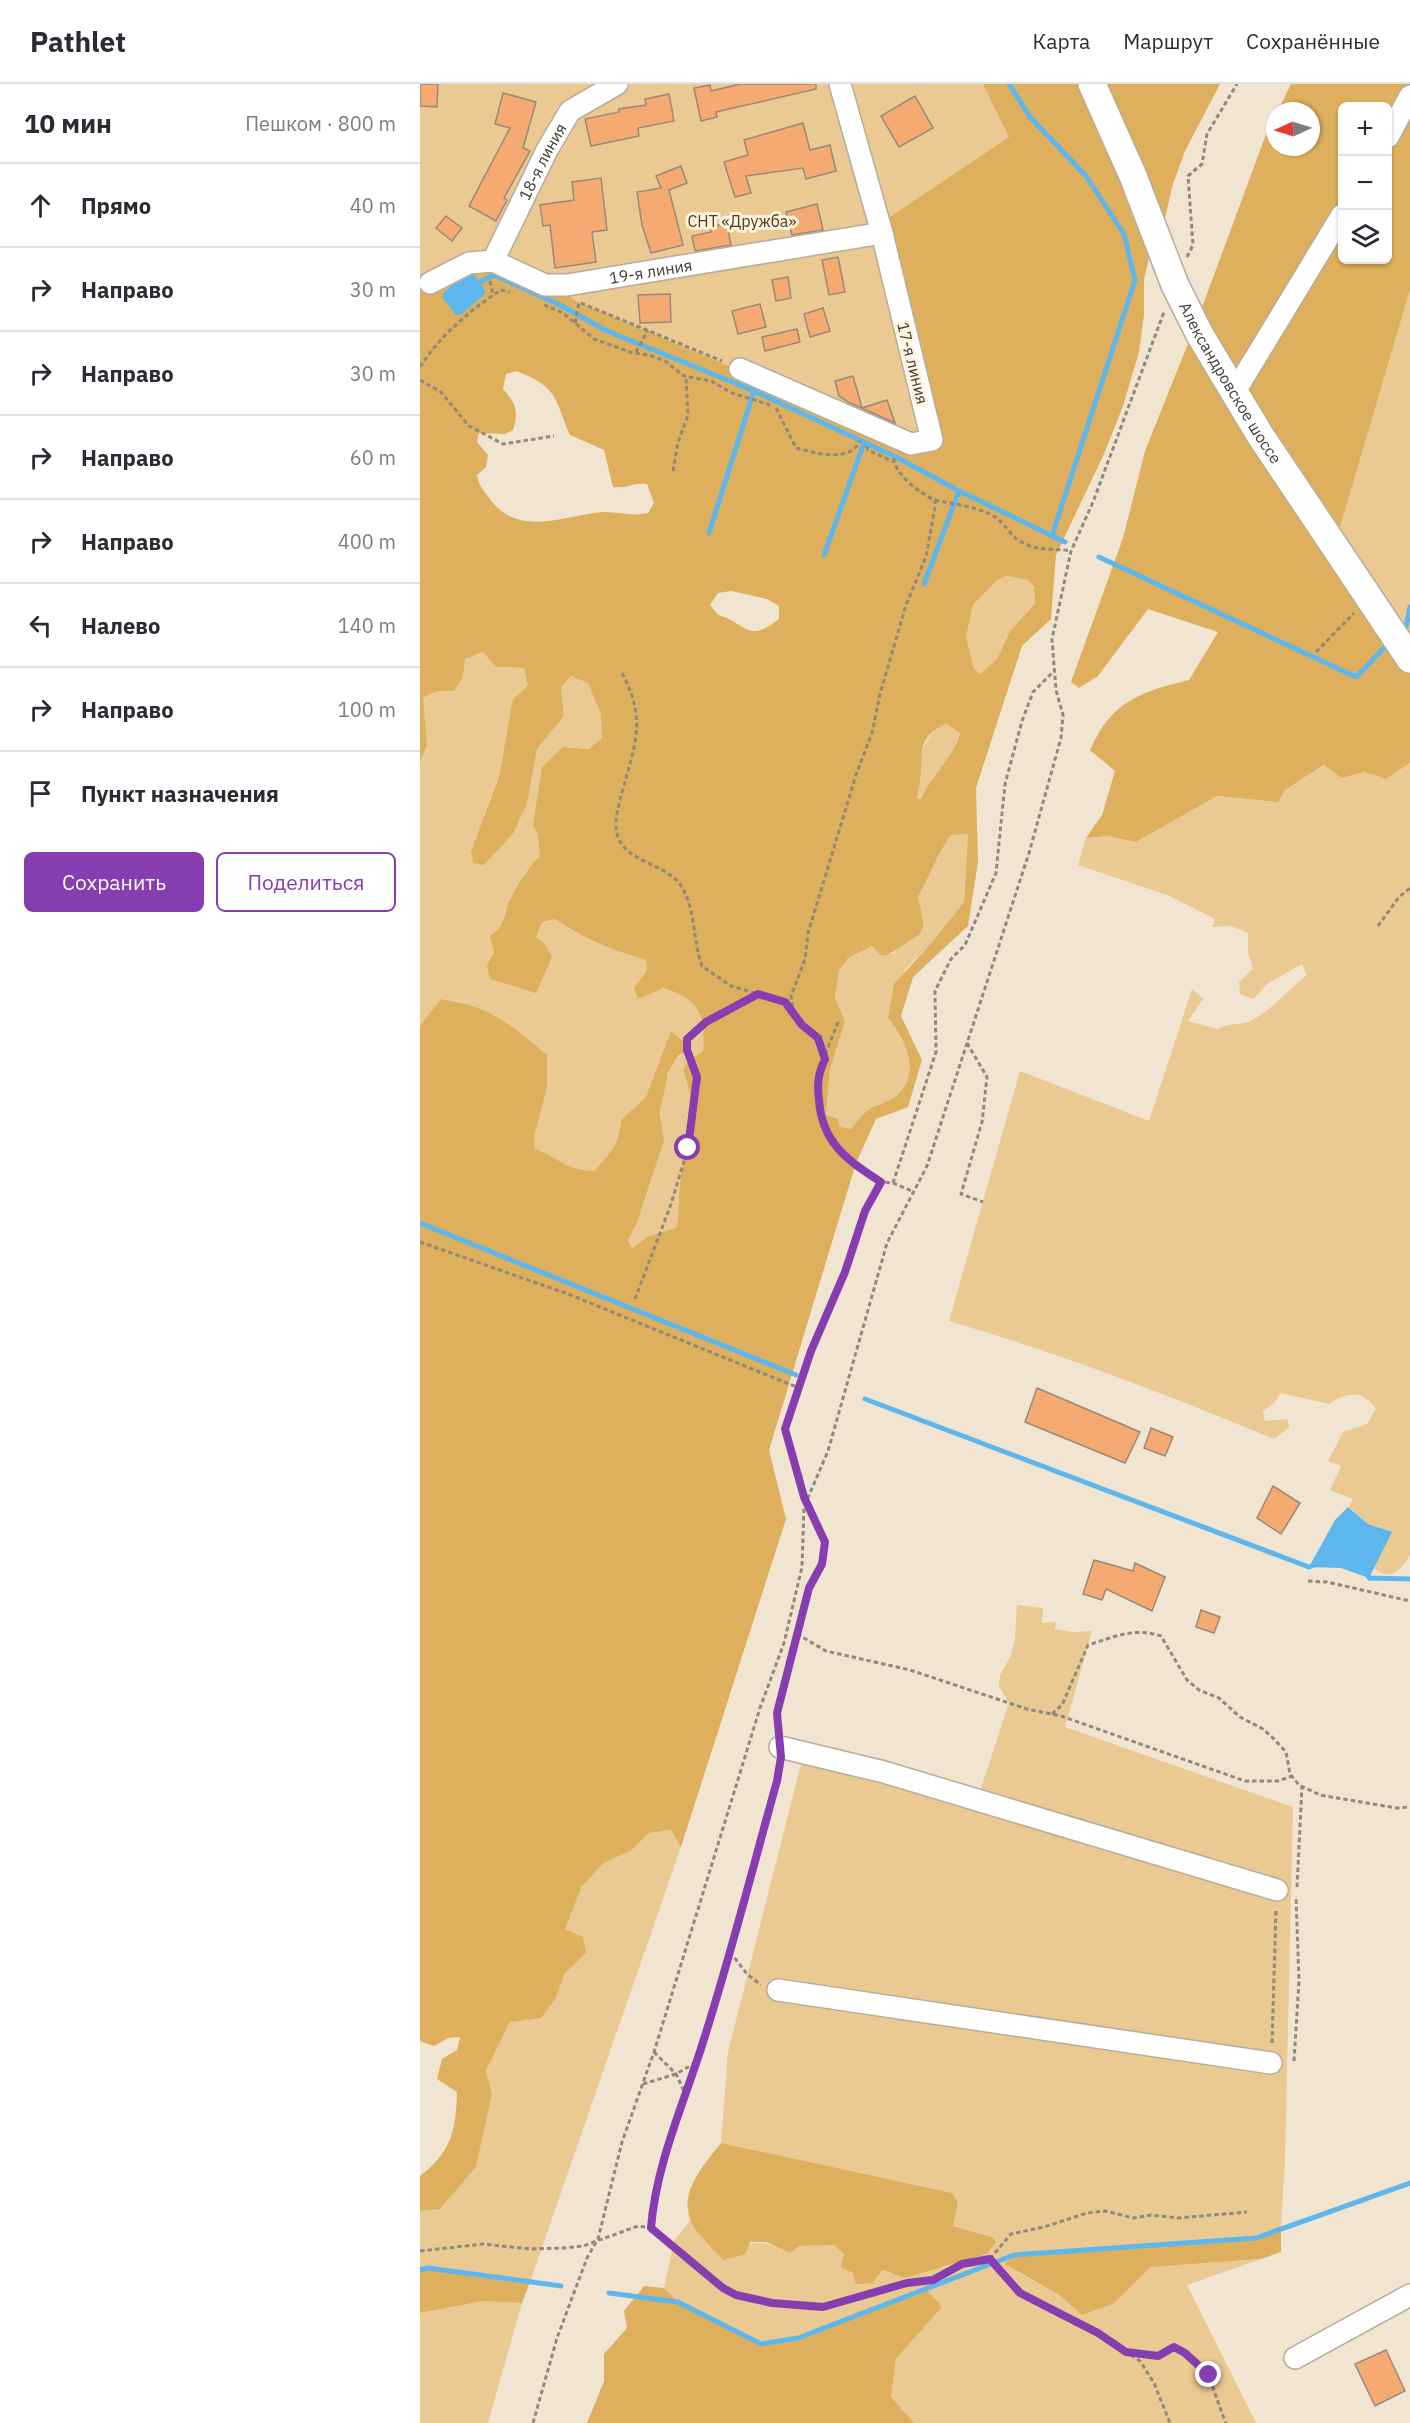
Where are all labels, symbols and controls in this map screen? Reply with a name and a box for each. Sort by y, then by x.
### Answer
text: Pathlet [30,23,126,60]
text: Карта [1032,27,1090,55]
text: Маршрут [1123,27,1213,55]
text: Сохранённые [1246,27,1380,55]
north arrow [1266,102,1320,156]
map controls [1338,102,1392,264]
button: + [1338,102,1392,156]
text: 10 мин [24,106,112,140]
text: Пешком · 800 m [245,110,396,137]
street label: 18-я линия [514,120,571,203]
button: − [1338,156,1392,210]
icon: ahead [24,189,57,222]
text: Прямо [81,191,151,220]
text: 40 m [350,192,396,219]
button: layers [1338,210,1392,264]
park label: СНТ «Дружба» [687,211,797,231]
street label: 19-я линия [608,254,694,288]
icon: right [24,273,57,306]
text: Направо [81,275,174,304]
text: 30 m [350,276,396,303]
street label: Александровское шоссе [1175,299,1286,467]
street label: 17-я линия [893,320,933,406]
icon: right [24,357,57,390]
text: Направо [81,359,174,388]
text: 30 m [350,360,396,387]
icon: right [24,441,57,474]
text: Направо [81,443,174,472]
text: 60 m [350,444,396,471]
icon: right [24,525,57,558]
text: Направо [81,527,174,556]
text: 400 m [338,528,396,555]
icon: left [24,609,57,642]
text: Налево [81,611,160,640]
text: 140 m [338,612,396,639]
icon: right [24,693,57,726]
text: Направо [81,695,174,724]
text: 100 m [338,696,396,723]
icon: arrive [24,777,57,810]
text: Пункт назначения [81,779,279,808]
button: Сохранить [24,852,204,912]
button: Поделиться [216,852,396,912]
route start [674,1134,700,1160]
route end [1195,2361,1221,2387]

